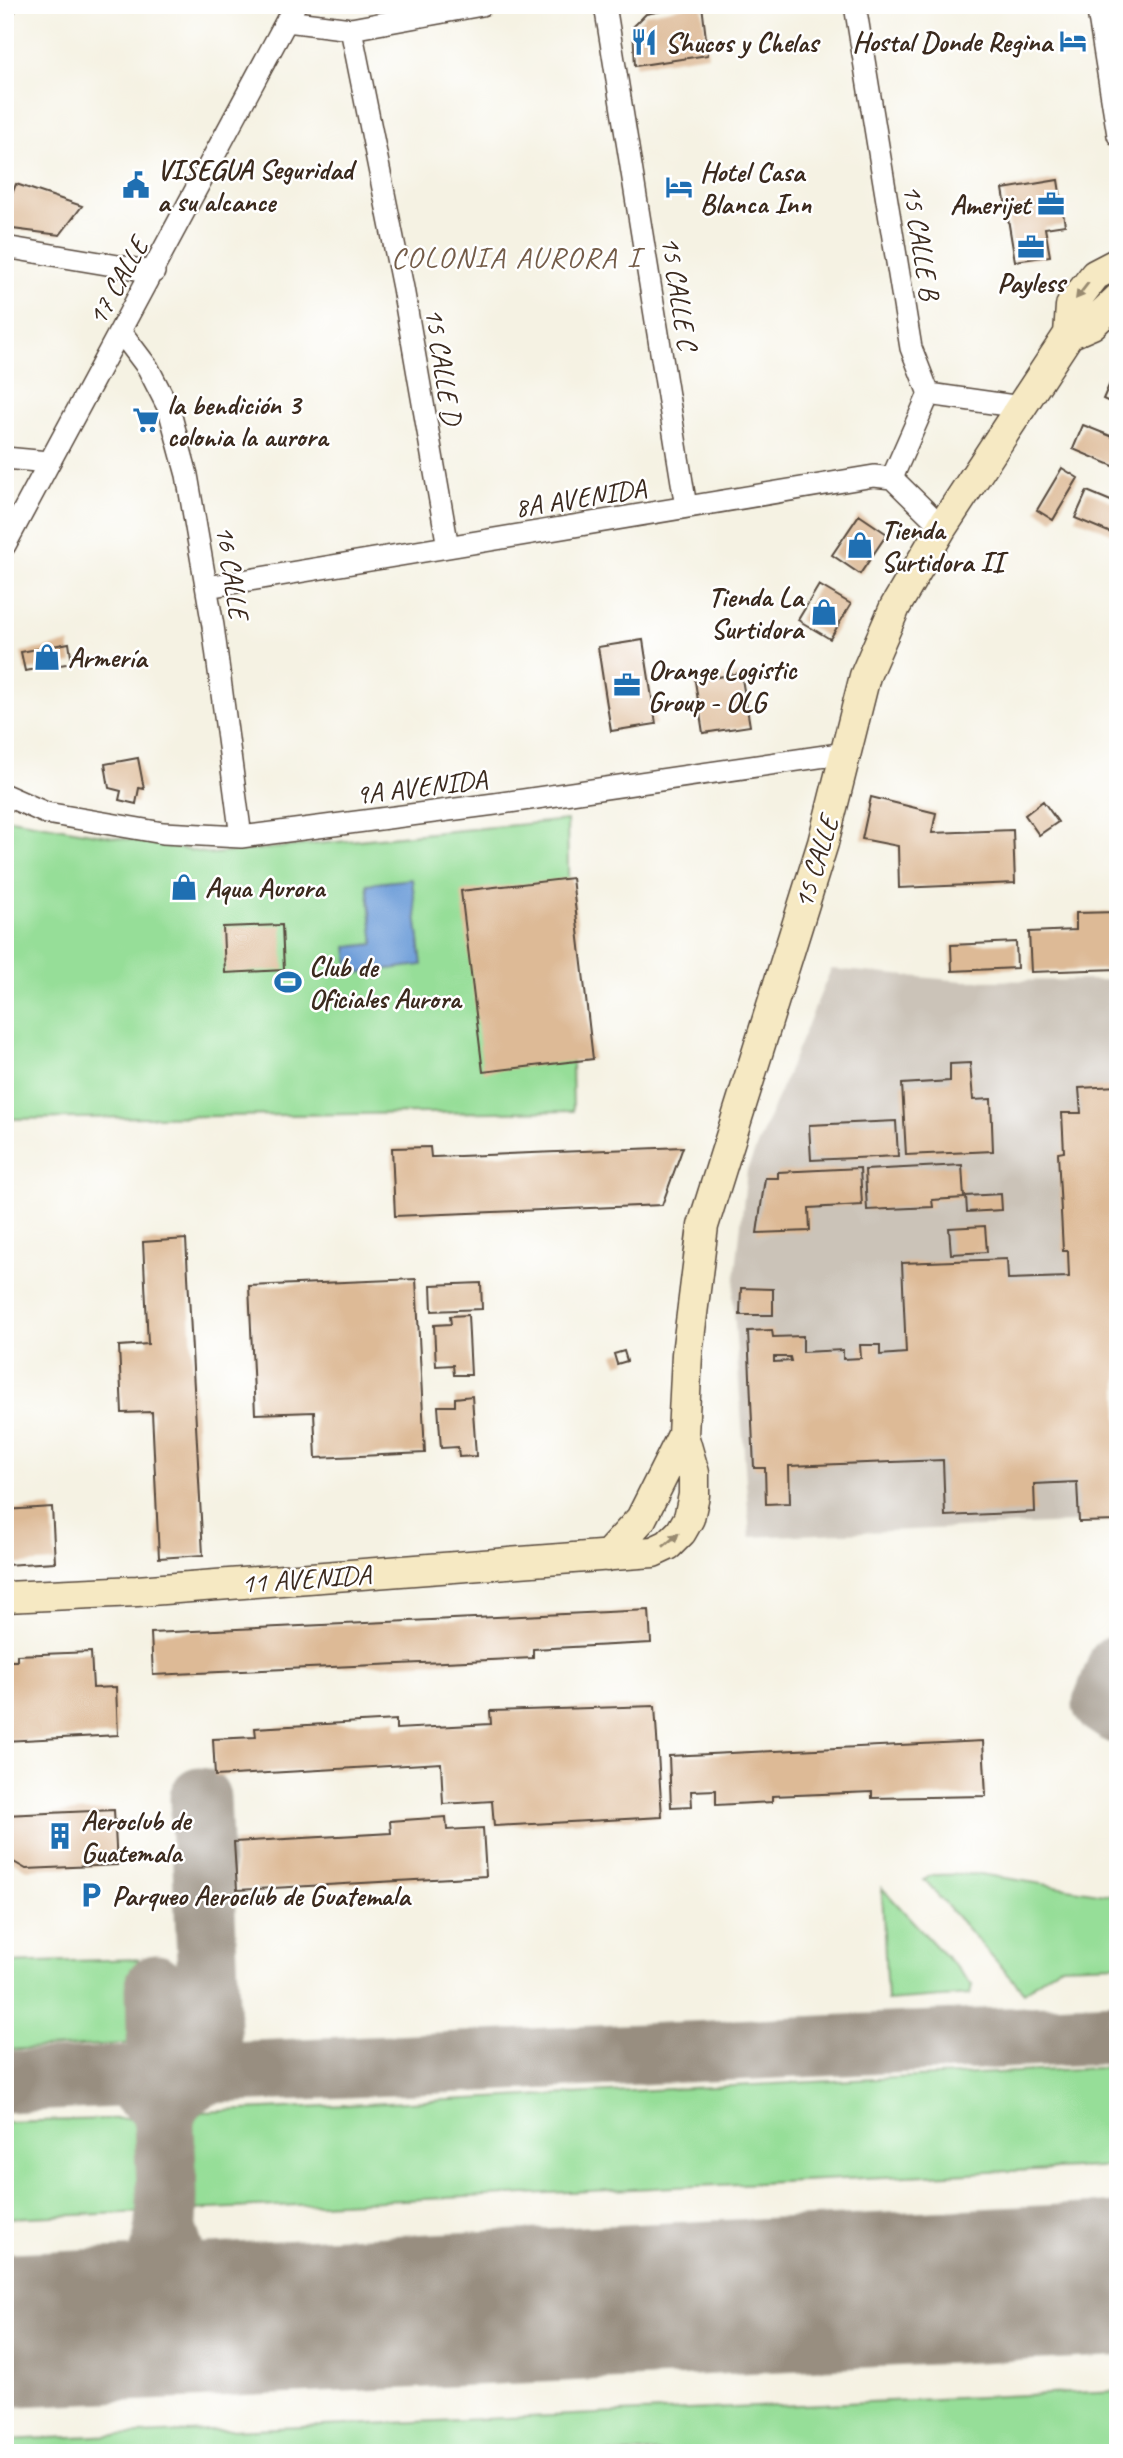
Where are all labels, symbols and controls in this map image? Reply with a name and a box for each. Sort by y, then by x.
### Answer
place label: Hostal Donde Regina [852,24,1054,59]
place label: Shucos y Chelas [665,25,821,60]
hotel icon: Hostal Donde Regina [1058,26,1088,56]
restaurant icon: Shucos y Chelas [629,27,659,57]
place label: VISEGUA Seguridad a su alcance [157,152,358,219]
place label: Hotel Casa Blanca Inn [700,154,812,221]
public building icon: VISEGUA Seguridad a su alcance [121,170,151,200]
hotel icon: Hotel Casa Blanca Inn [664,172,694,202]
street label: 15 CALLE B [895,182,948,304]
place label: Amerijet [950,187,1033,222]
office icon: Amerijet [1036,189,1066,219]
street label: 17 CALLE [79,228,157,331]
office icon: Payless [1016,232,1046,262]
street label: 15 CALLE C [653,234,706,355]
district label: COLONIA AURORA I [391,238,646,276]
place label: Payless [997,265,1068,300]
one-way arrow [1074,282,1089,300]
street label: 15 CALLE D [417,305,470,430]
place label: la bendición 3 colonia la aurora [167,387,330,454]
supermarket icon: la bendición 3 colonia la aurora [131,405,161,435]
street label: 8A AVENIDA [512,470,649,525]
place label: Tienda Surtidora II [881,512,1009,579]
street label: 16 CALLE [208,523,258,625]
shop icon: Tienda Surtidora II [845,530,875,560]
place label: Tienda La Surtidora [708,579,806,646]
shop icon: Tienda La Surtidora [809,597,839,627]
place label: Armería [68,640,149,675]
shop icon: Armería [32,642,62,672]
place label: Orange Logistic Group - OLG [648,652,798,719]
office icon: Orange Logistic Group - OLG [612,670,642,700]
street label: 9A AVENIDA [353,761,490,812]
street label: 15 CALLE [785,808,847,912]
place label: Aqua Aurora [205,870,327,905]
shop icon: Aqua Aurora [169,872,199,902]
place label: Club de Oficiales Aurora [309,949,463,1016]
sports icon: Club de Oficiales Aurora [273,967,303,997]
one-way arrow [662,1533,680,1548]
street label: 11 AVENIDA [240,1556,374,1600]
place label: Aeroclub de Guatemala [81,1803,193,1870]
building icon: Aeroclub de Guatemala [45,1821,75,1851]
place label: Parqueo Aeroclub de Guatemala [112,1878,412,1913]
parking icon: Parqueo Aeroclub de Guatemala [76,1880,106,1910]

